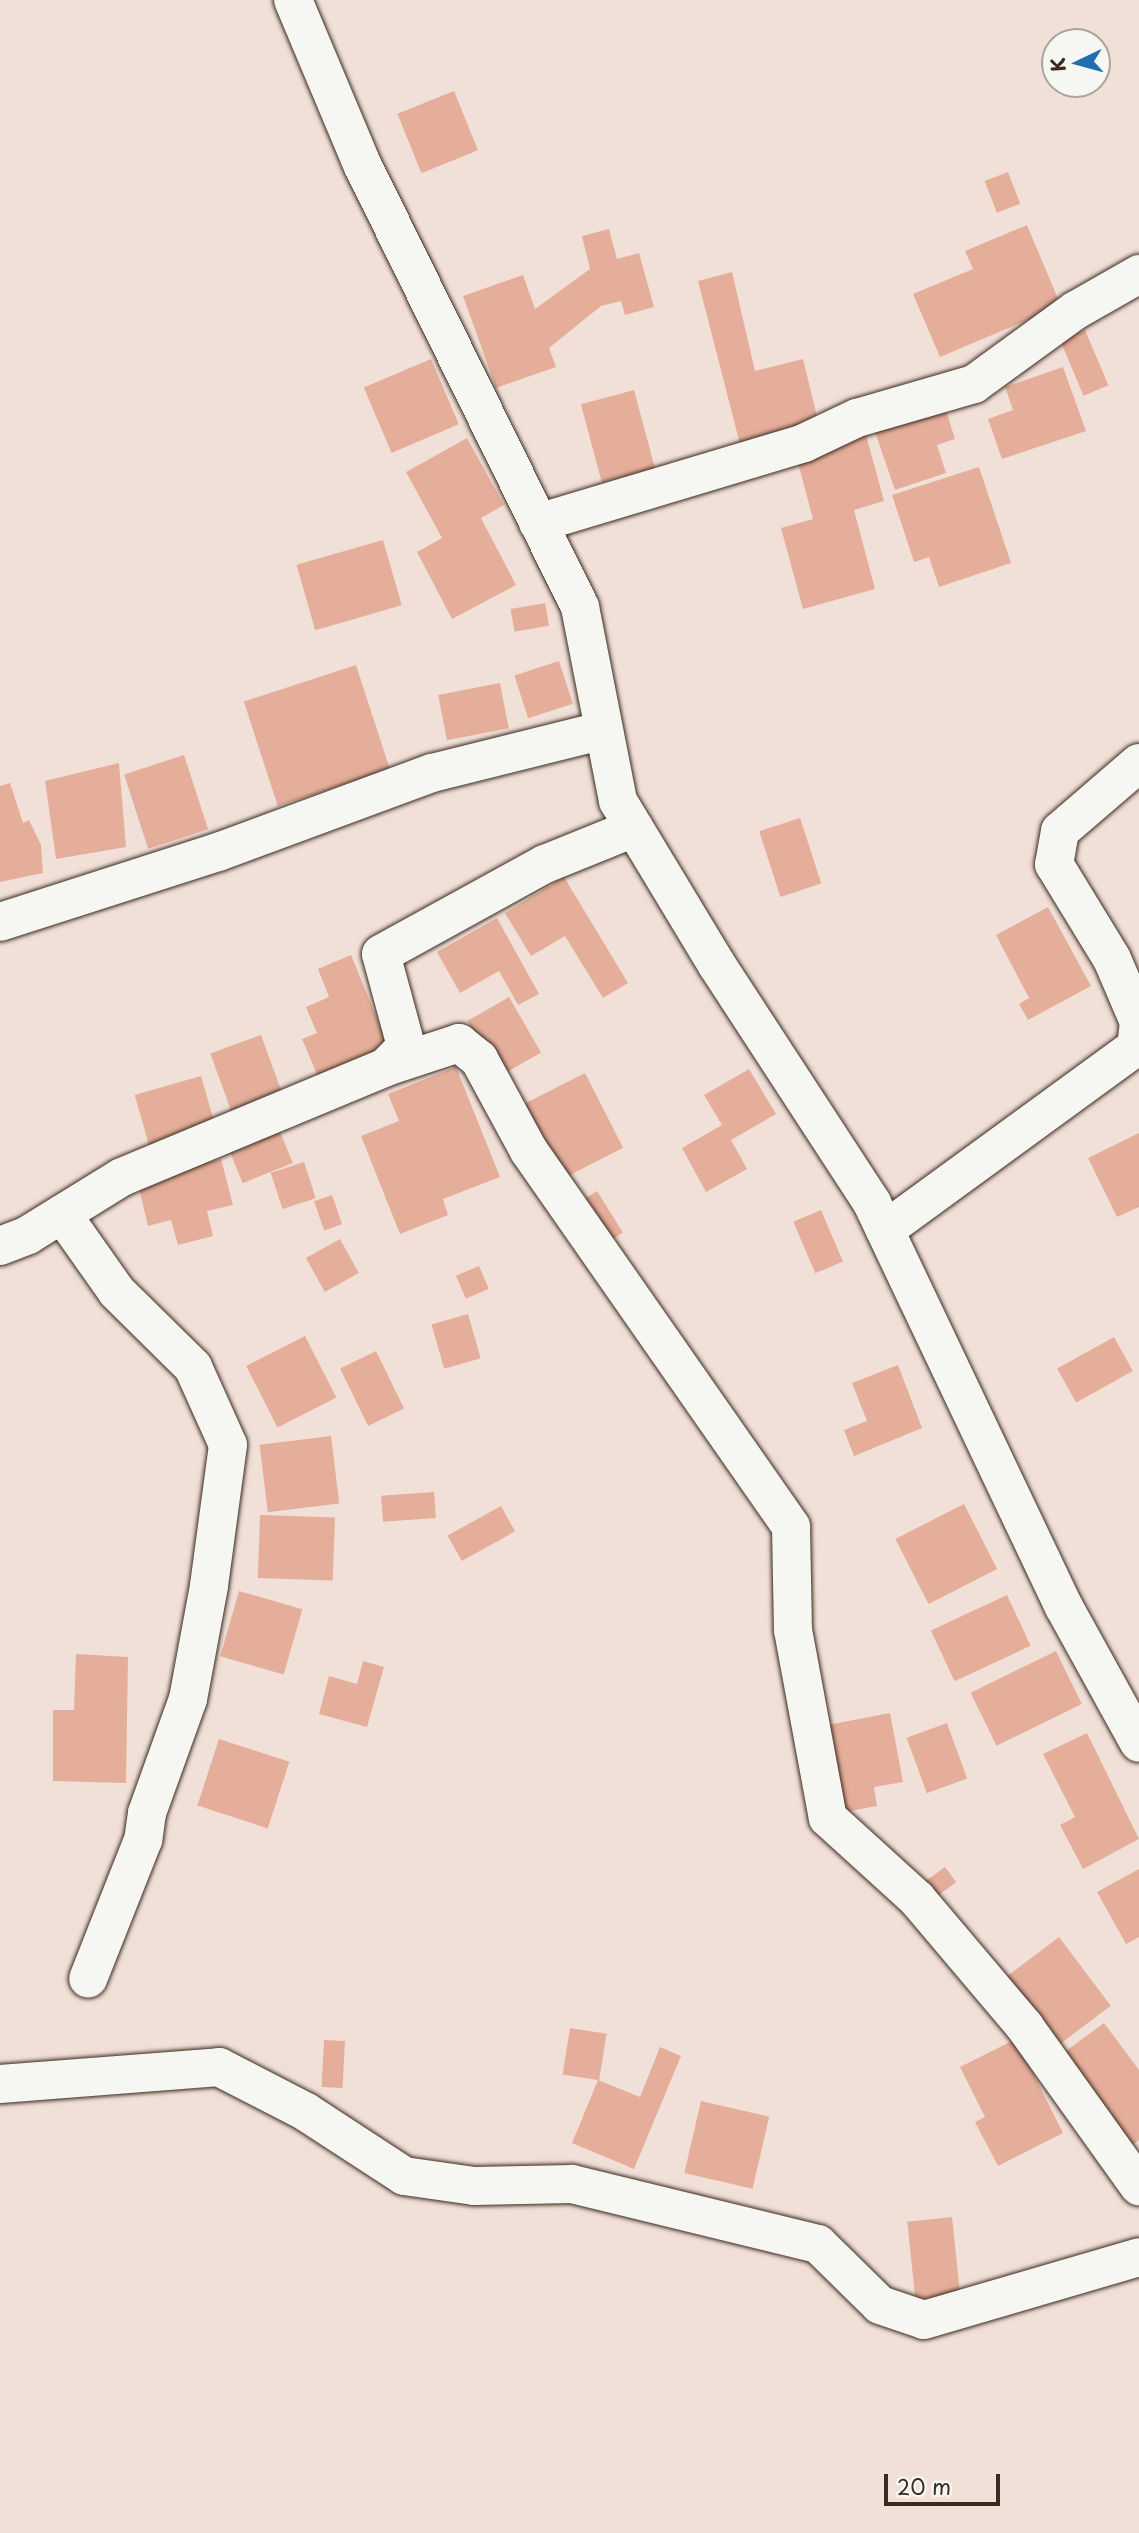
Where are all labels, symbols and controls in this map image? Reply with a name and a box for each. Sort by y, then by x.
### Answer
north arrow [1041,28,1111,98]
text: K [1043,57,1072,73]
scale bar [887,2460,1002,2504]
text: 20 m [897,2470,951,2502]

